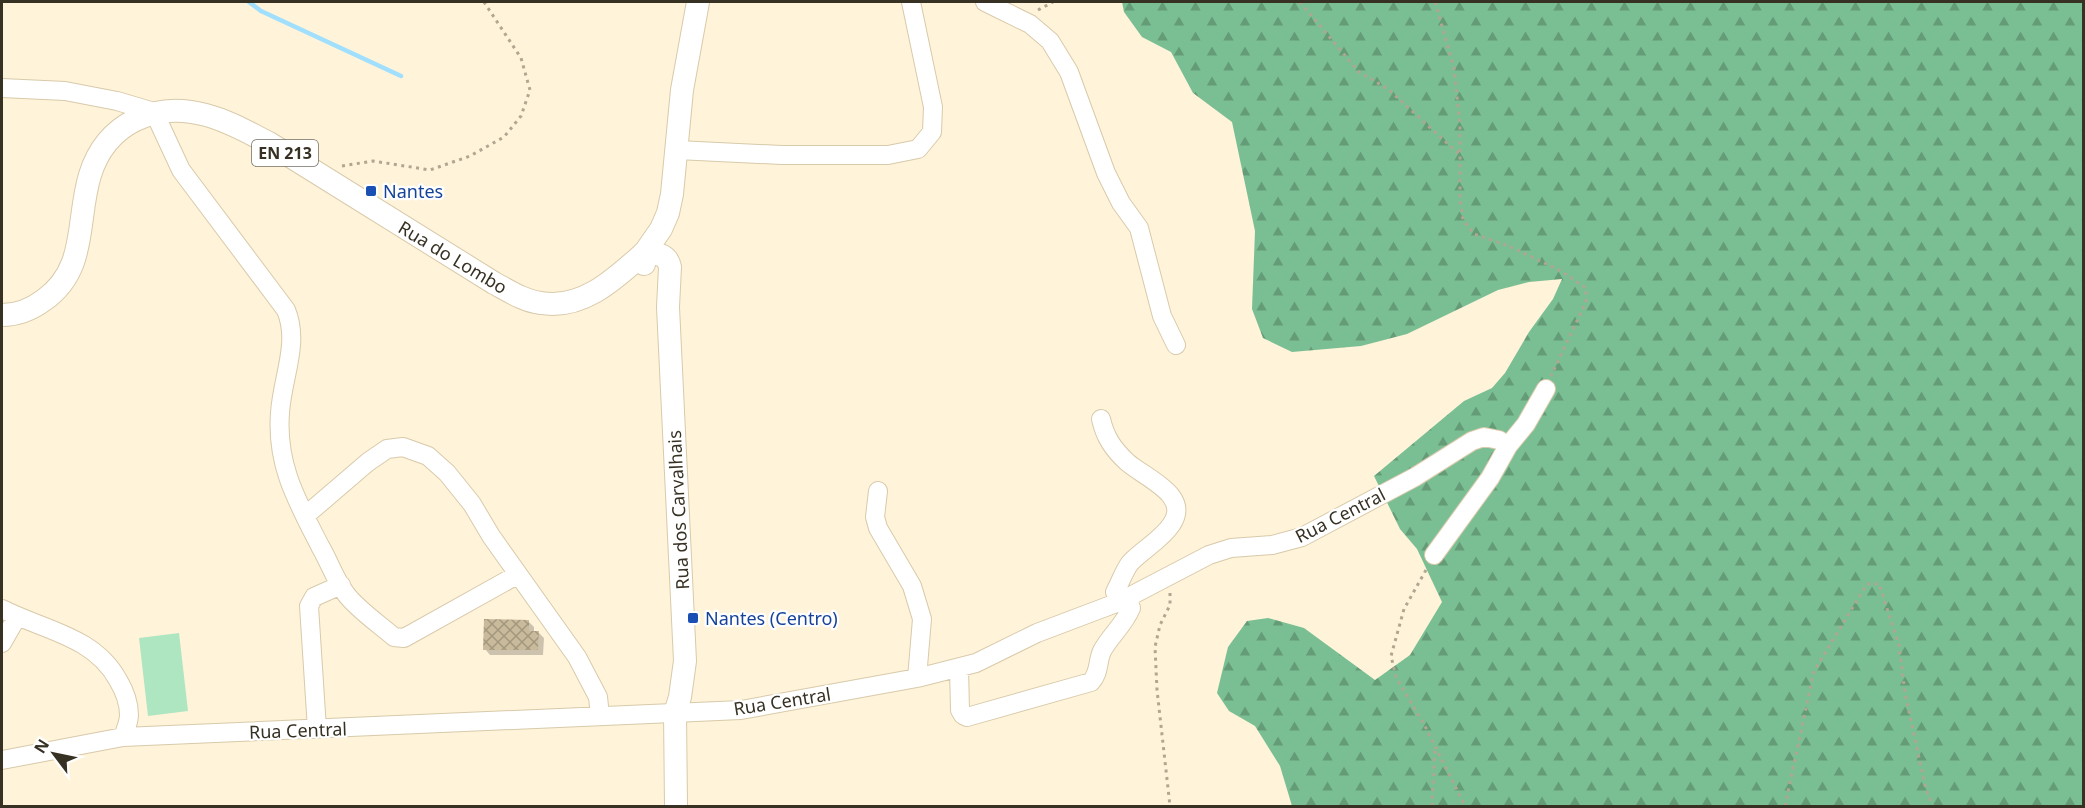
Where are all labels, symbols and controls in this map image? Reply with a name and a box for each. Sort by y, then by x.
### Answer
road number: EN 213 [252,140,318,166]
place label: Nantes [383,179,443,203]
marker: Nantes [364,184,378,198]
street label: Rua do Lombo [394,215,512,299]
street label: Rua dos Carvalhais [662,430,694,590]
street label: Rua Central [1291,482,1389,548]
place label: Nantes (Centro) [705,606,838,630]
marker: Nantes (Centro) [686,611,700,625]
street label: Rua Central [732,681,832,721]
street label: Rua Central [249,716,347,744]
north arrow [24,724,84,784]
text: N [29,735,54,757]

